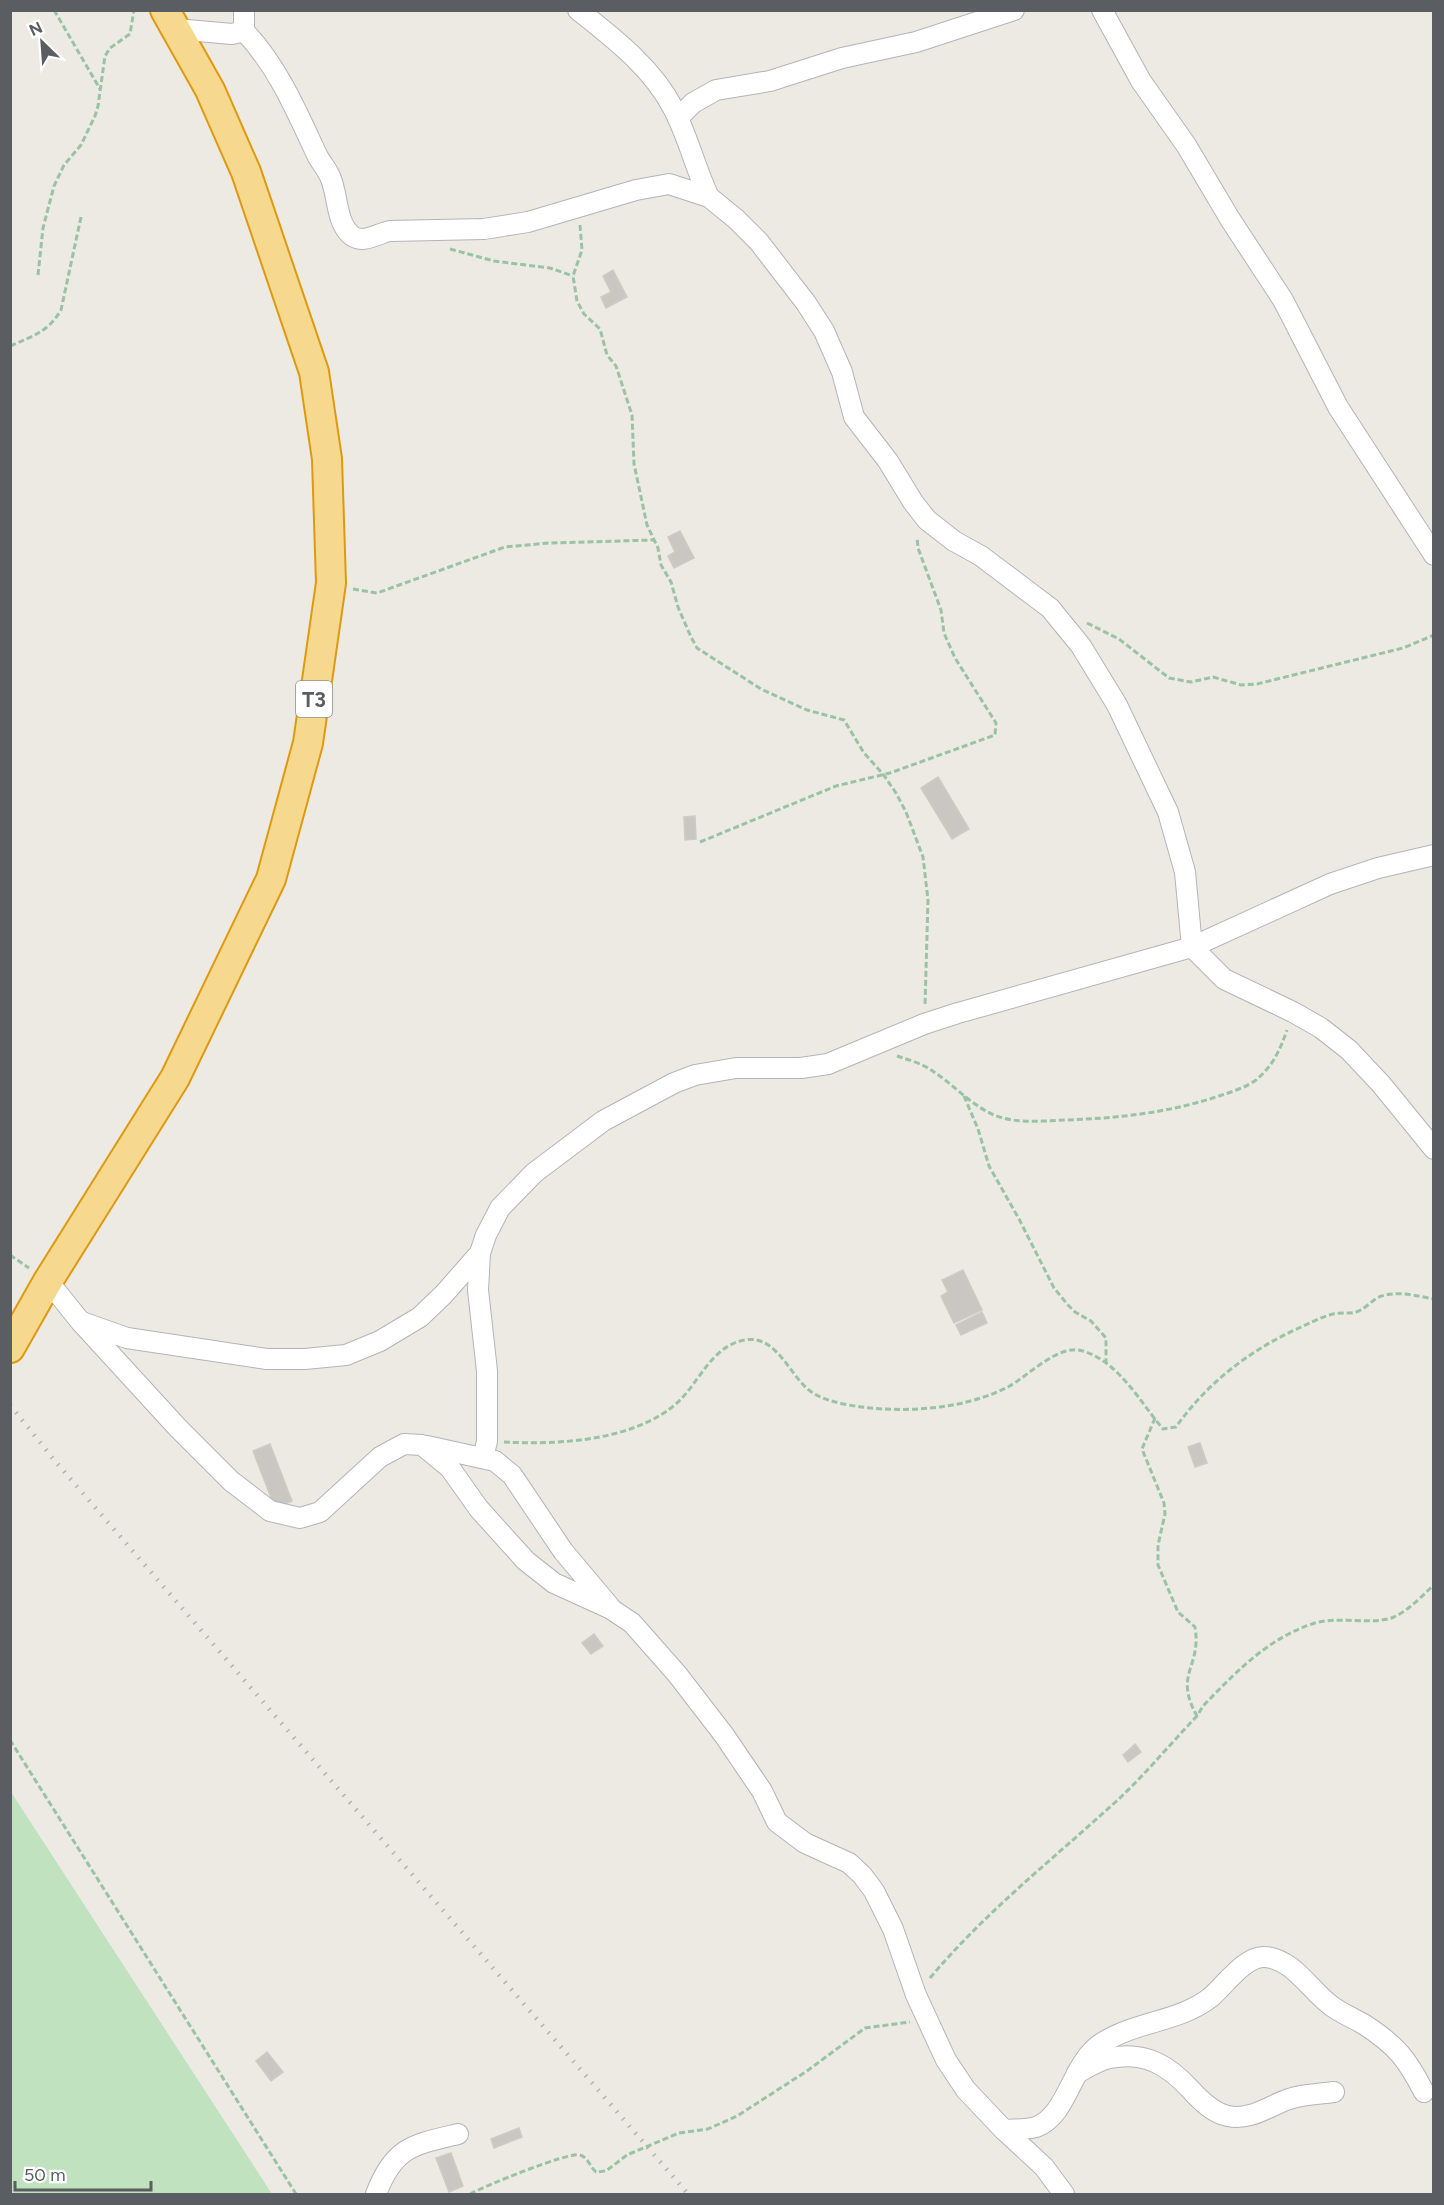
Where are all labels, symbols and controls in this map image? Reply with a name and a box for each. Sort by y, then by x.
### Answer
north arrow [12,12,72,72]
text: N [26,18,45,40]
road number: T3 [296,681,332,717]
scale bar [15,2154,152,2192]
text: 50 m [24,2164,66,2186]

